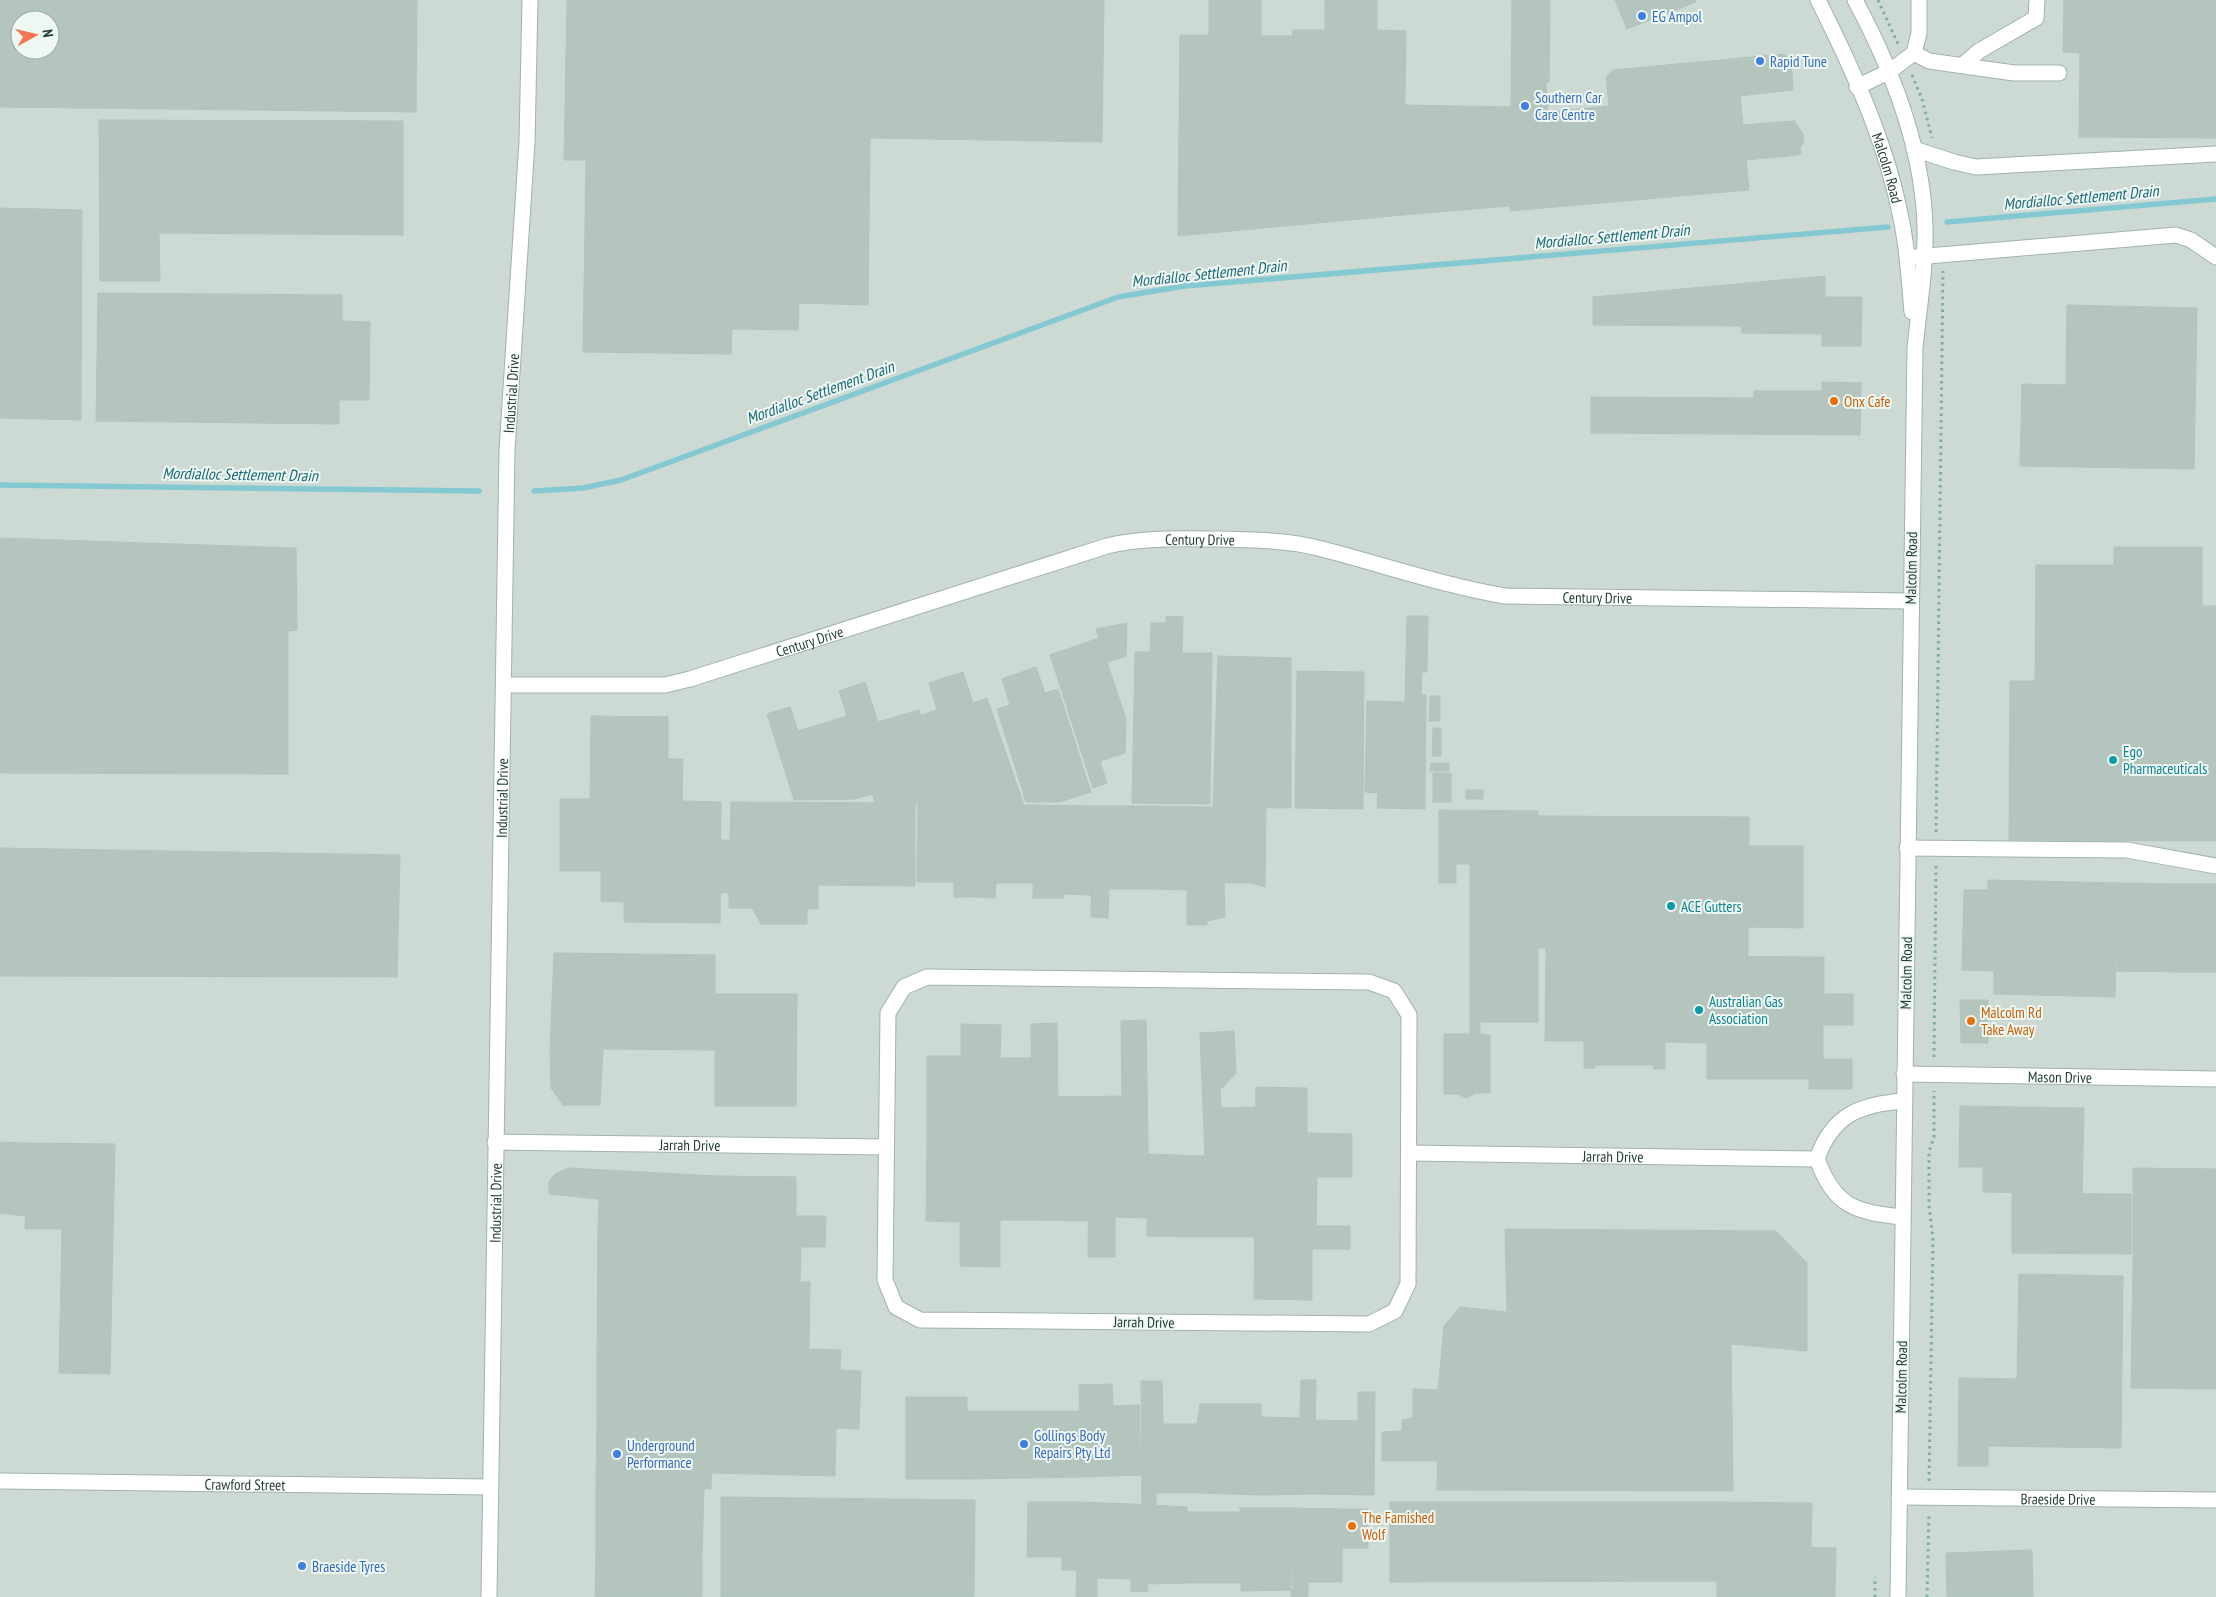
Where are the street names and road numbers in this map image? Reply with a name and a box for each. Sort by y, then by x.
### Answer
street label: Malcolm Road [1868,130,1907,205]
street label: Industrial Drive [499,353,523,434]
street label: Century Drive [1165,529,1235,549]
street label: Malcolm Road [1901,532,1921,604]
street label: Century Drive [1562,587,1632,607]
street label: Century Drive [773,621,845,661]
street label: Industrial Drive [491,758,512,838]
street label: Malcolm Road [1896,937,1916,1009]
street label: Mason Drive [2028,1066,2092,1087]
street label: Jarrah Drive [658,1135,721,1154]
street label: Jarrah Drive [1581,1146,1644,1166]
street label: Industrial Drive [485,1163,505,1243]
street label: Jarrah Drive [1112,1312,1175,1332]
street label: Malcolm Road [1891,1341,1911,1413]
street label: Crawford Street [204,1474,286,1494]
street label: Braeside Drive [2020,1489,2096,1508]

